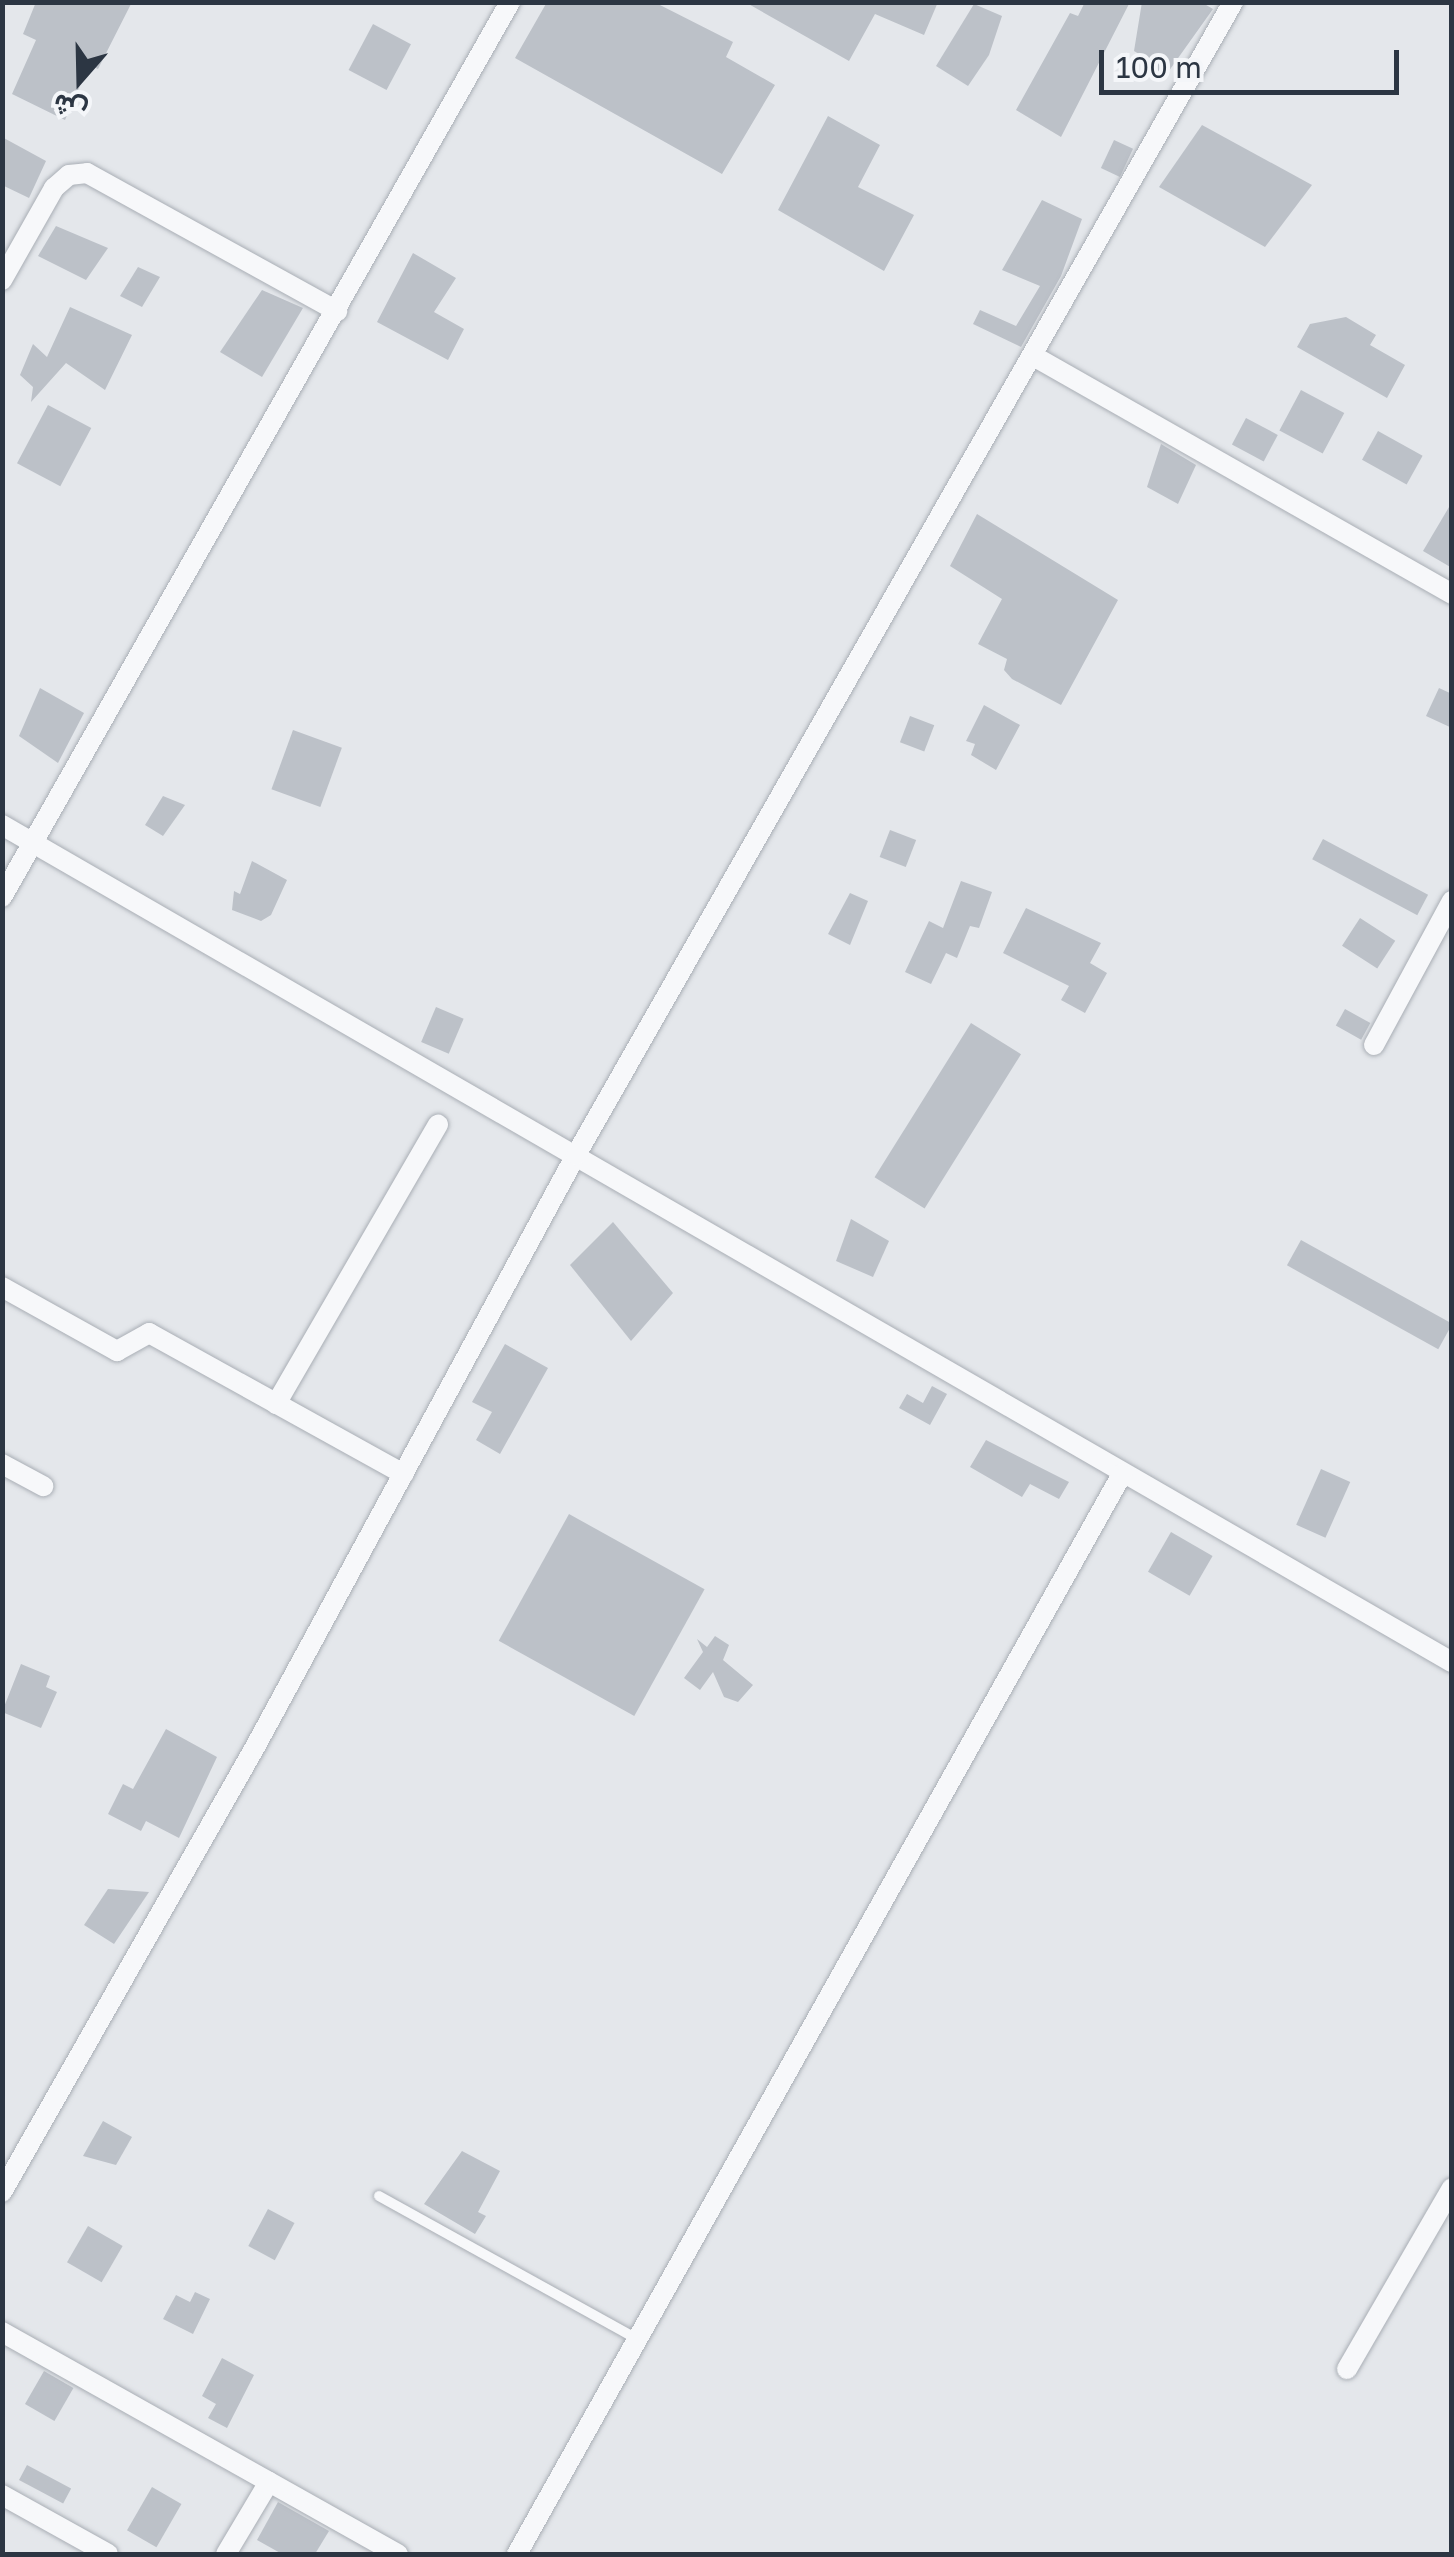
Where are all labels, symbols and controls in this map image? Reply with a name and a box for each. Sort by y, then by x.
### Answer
north arrow [30,30,130,130]
scale bar [1104,30,1404,92]
text: 100 m [1116,49,1202,85]
text: ش [48,87,91,130]

